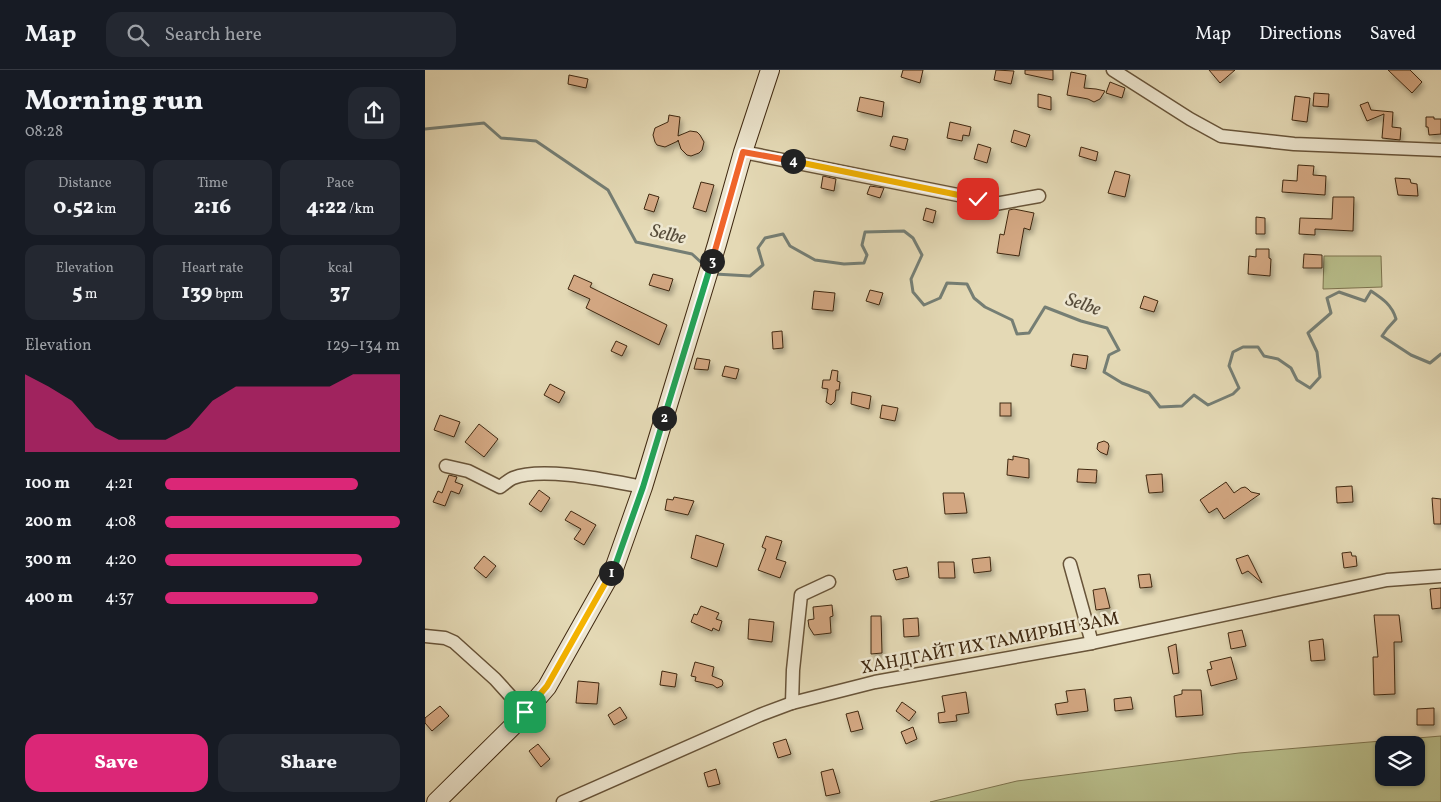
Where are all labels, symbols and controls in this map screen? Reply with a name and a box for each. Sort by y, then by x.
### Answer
search box [106,12,456,57]
text: Map [25,18,76,52]
icon: search [124,21,152,49]
text: Search here [164,22,262,48]
text: Map [1195,22,1231,47]
text: Directions [1259,22,1342,47]
text: Saved [1370,22,1416,47]
text: Morning run [25,82,203,121]
button: share [348,87,400,139]
text: 08:28 [25,121,63,143]
pin: 4 [781,148,805,174]
text: 4 [789,152,798,171]
text: Distance [58,174,112,193]
text: Time [197,174,228,193]
text: Pace [326,174,354,193]
pin [957,178,999,220]
icon: check [964,185,992,213]
text: 0.52 [53,193,94,222]
text: 2:16 [194,193,231,222]
text: 4:22 [306,193,347,222]
text: km [94,200,116,219]
text: /km [347,200,374,219]
water label: Selbe [648,218,688,252]
pin: 3 [699,248,725,274]
text: 3 [709,252,716,271]
text: Elevation [56,259,114,278]
text: Heart rate [182,259,243,278]
text: kcal [328,259,353,278]
text: 5 [72,278,82,307]
text: 139 [182,278,212,307]
text: 37 [330,278,350,307]
text: m [82,285,97,304]
text: bpm [212,285,243,304]
water label: Selbe [1062,287,1104,323]
text: Elevation [25,335,92,357]
text: 129–134 m [326,335,400,357]
pin: 2 [651,406,677,430]
text: 2 [661,409,668,428]
text: 100 m [25,473,70,495]
text: 4:21 [105,473,133,495]
text: 200 m [25,511,72,533]
text: 4:08 [105,511,136,533]
text: 300 m [25,549,71,571]
text: 4:20 [105,549,136,571]
pin: 1 [599,560,623,586]
text: 1 [609,564,614,583]
text: 400 m [25,587,73,609]
text: 4:37 [105,587,134,609]
street label: ХАНДГАЙТ ИХ ТАМИРЫН ЗАМ [859,607,1121,681]
pin [504,691,546,733]
icon: arrive [511,698,539,726]
button: Save [25,734,208,792]
button: Share [218,734,400,792]
map controls [1375,736,1425,786]
button: layers [1375,736,1425,786]

